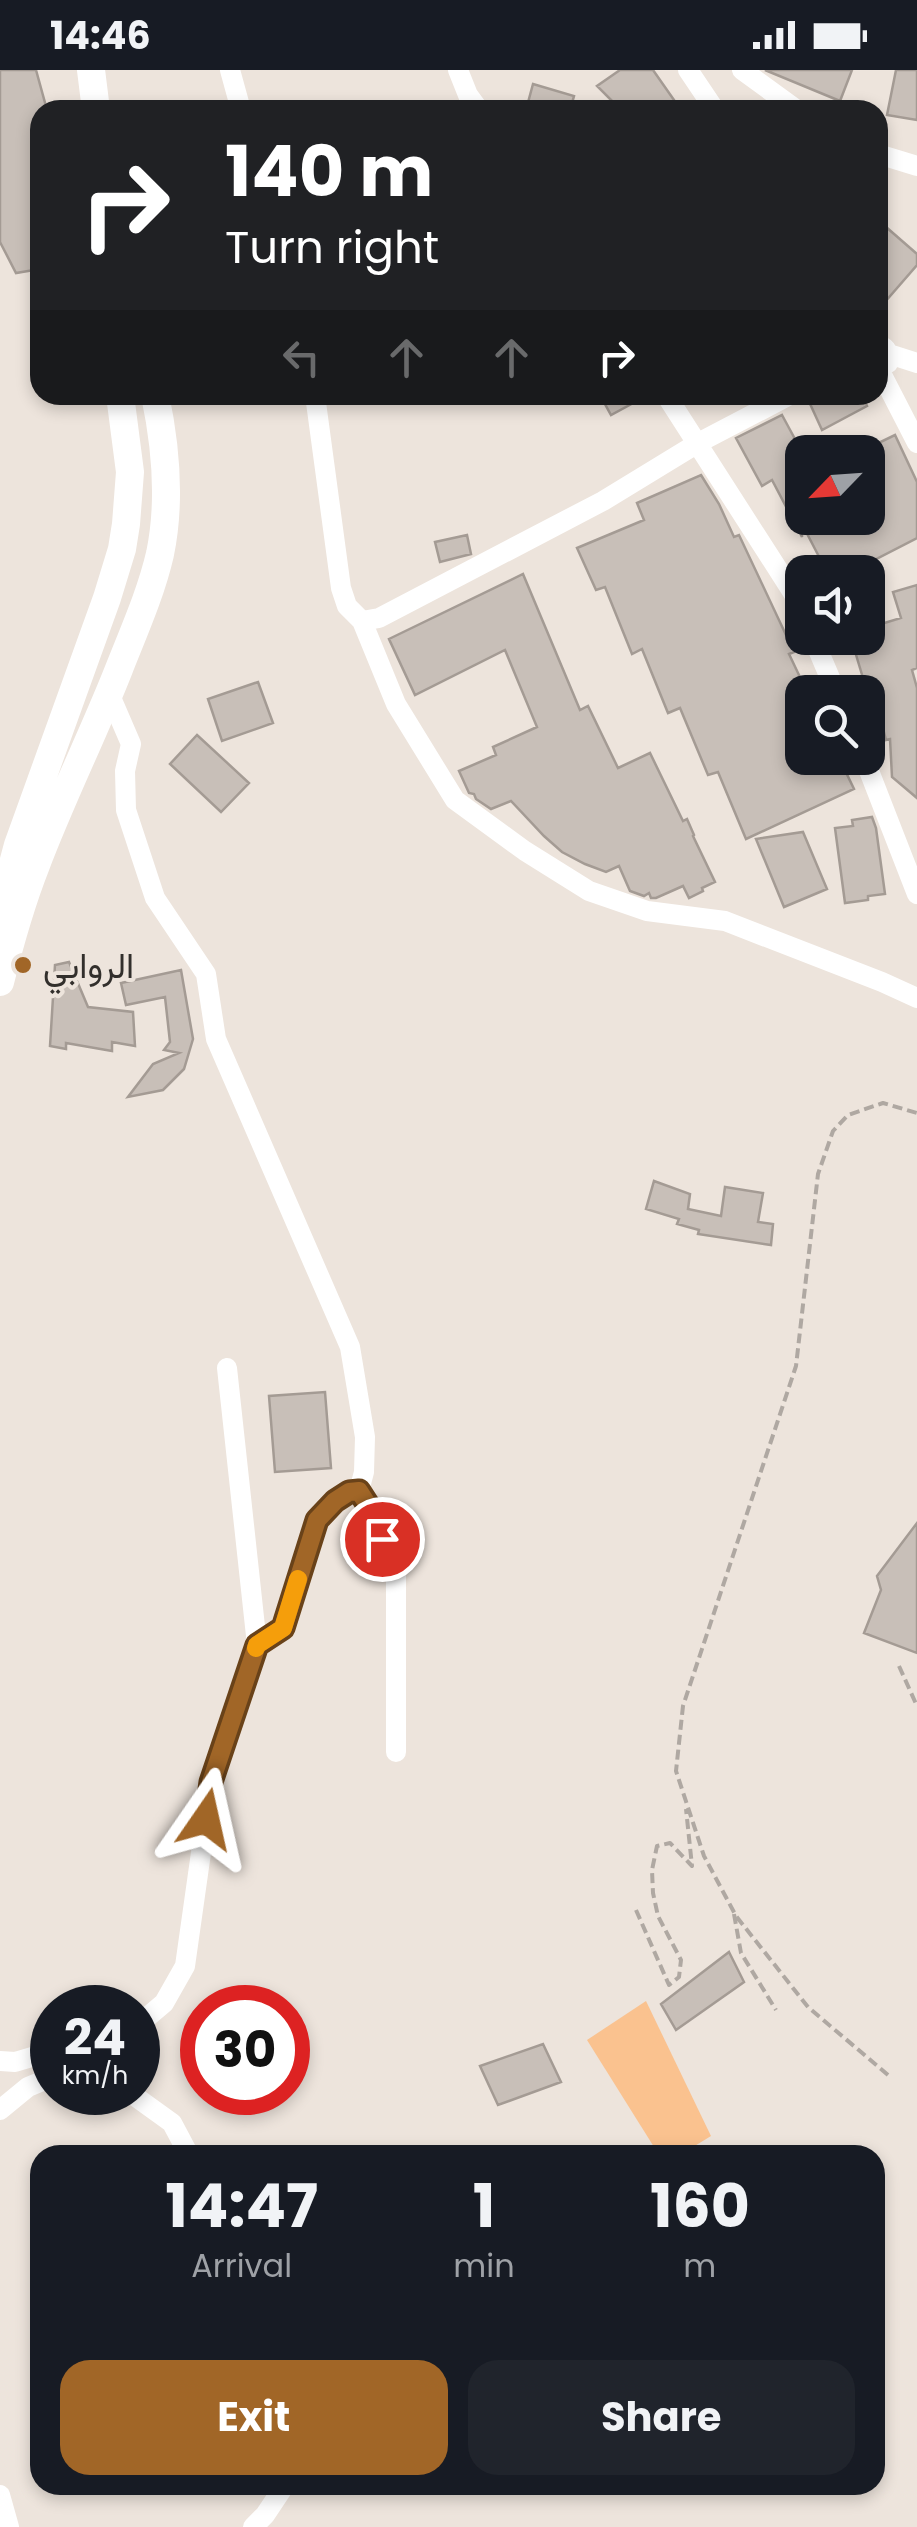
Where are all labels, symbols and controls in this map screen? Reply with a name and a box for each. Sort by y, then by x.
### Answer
text: 14:46 [50,9,151,62]
text: 140 m [225,122,433,221]
icon: right [60,140,190,270]
text: Turn right [225,216,439,279]
icon: left [274,330,329,385]
icon: ahead [379,330,434,385]
icon: ahead [484,330,539,385]
icon: right [589,330,644,385]
north arrow [785,435,885,535]
map controls [785,435,885,775]
button: sound [785,555,885,655]
button: search [785,675,885,775]
place label: الروابي [43,941,134,995]
marker: الروابي [12,954,34,976]
pin [340,1497,425,1582]
icon: arrive [355,1512,410,1567]
position arrow [154,1767,258,1871]
speed limit sign: 30 [180,1985,310,2115]
text: 24 [64,2002,126,2073]
text: km/h [62,2058,128,2093]
text: 14:47 [165,2164,318,2248]
text: 1 [473,2164,495,2248]
text: 160 [650,2164,750,2248]
text: Arrival [191,2243,292,2288]
text: min [453,2243,515,2288]
text: m [683,2243,716,2288]
button: Exit [60,2360,448,2475]
button: Share [468,2360,855,2475]

